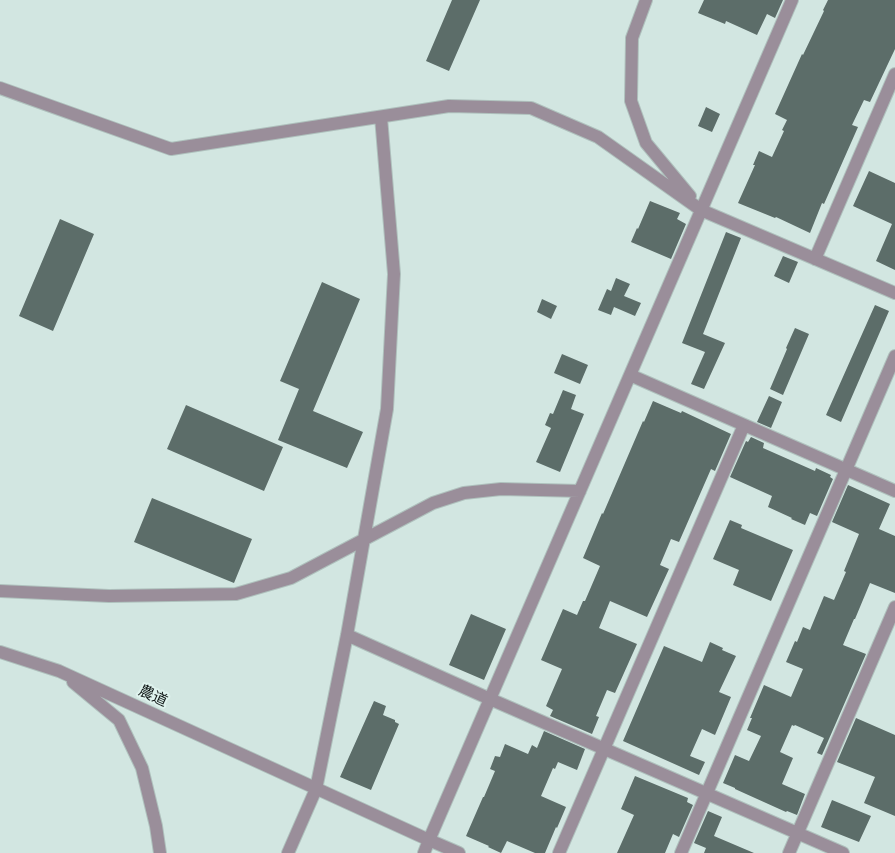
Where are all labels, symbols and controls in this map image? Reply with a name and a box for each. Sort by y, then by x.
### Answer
street label: 農道 [136,682,170,710]

